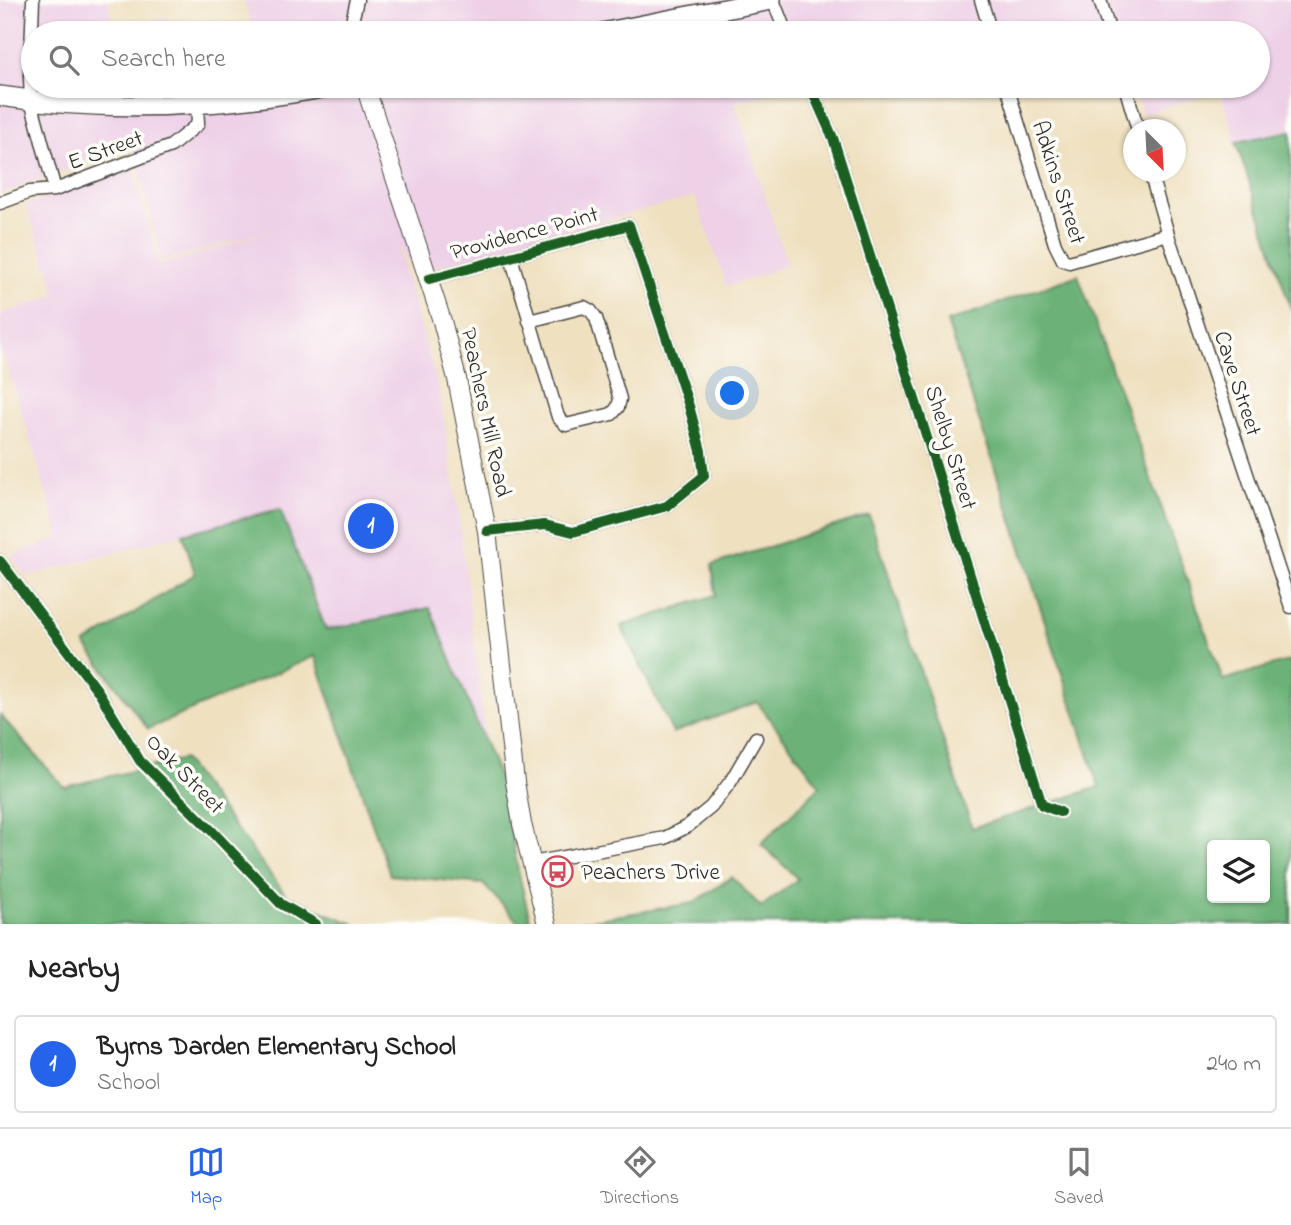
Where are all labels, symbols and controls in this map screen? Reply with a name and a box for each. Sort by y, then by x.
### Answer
search box [21,21,1270,98]
icon: search [45,41,83,79]
text: Search here [101,41,226,79]
street label: Adkins Street [1022,117,1093,249]
north arrow [1123,119,1186,182]
street label: E Street [64,122,148,180]
street label: Providence Point [447,199,603,270]
street label: Peachers Mill Road [451,325,519,500]
street label: Cave Street [1204,327,1269,441]
your location [715,376,749,410]
street label: Shelby Street [913,381,984,515]
pin: 1 [348,500,394,552]
street label: Oak Street [137,727,231,823]
map controls [1207,840,1270,903]
button: layers [1207,840,1270,903]
bus stop icon: Peachers Drive [541,854,575,888]
place label: Peachers Drive [581,857,720,890]
text: Nearby [28,948,120,992]
text: Byrns Darden Elementary School [97,1029,456,1067]
text: 1 [49,1048,57,1081]
text: 240 m [1207,1048,1261,1081]
text: School [97,1067,160,1100]
tab: Map [187,1143,225,1212]
tab: Directions [600,1143,679,1212]
tab: Saved [1054,1143,1104,1212]

